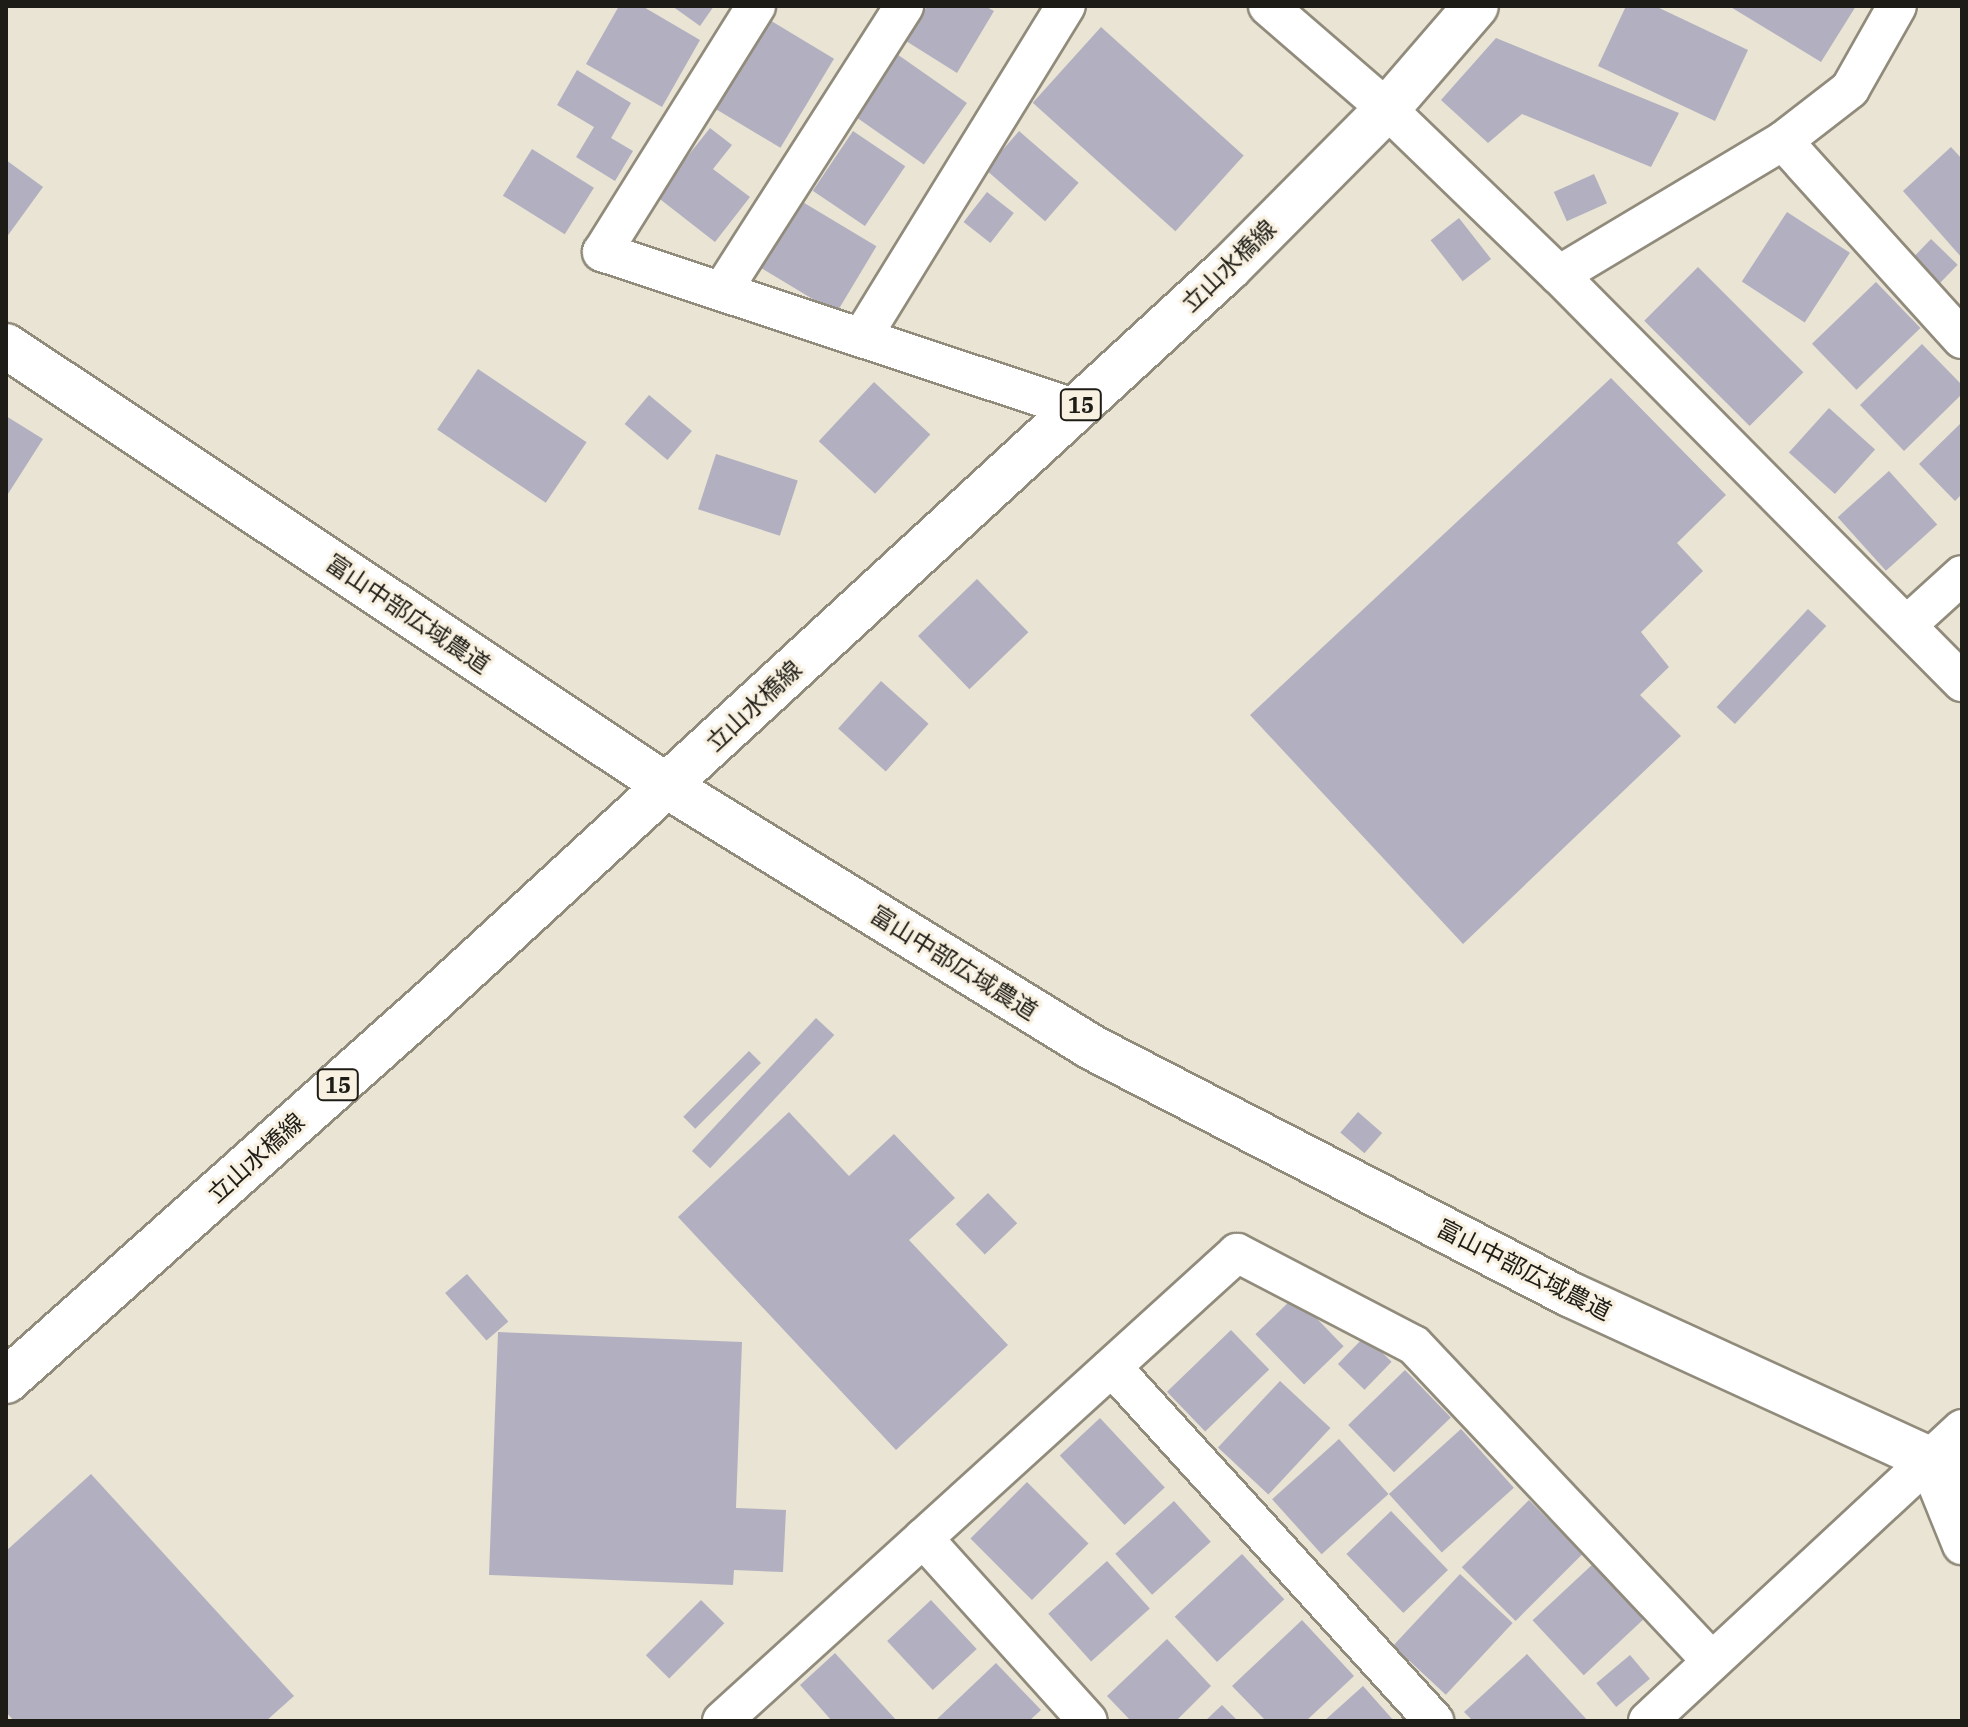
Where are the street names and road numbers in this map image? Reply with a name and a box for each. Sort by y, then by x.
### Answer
street label: 立山水橋線 [1176,214,1282,318]
road number: 15 [1059,387,1103,423]
street label: 富山中部広域農道 [320,548,496,680]
street label: 立山水橋線 [700,655,808,757]
street label: 富山中部広域農道 [865,900,1043,1026]
road number: 15 [316,1067,360,1103]
street label: 立山水橋線 [202,1107,310,1209]
street label: 富山中部広域農道 [1432,1214,1616,1326]

